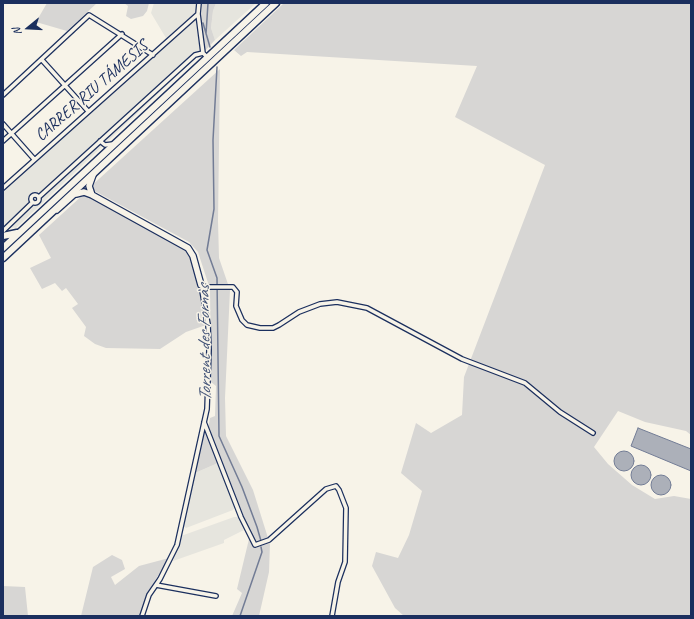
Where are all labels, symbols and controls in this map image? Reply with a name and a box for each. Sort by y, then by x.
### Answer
north arrow [8,8,48,48]
text: N [9,26,24,37]
street label: CARRER RIU TÁMESIS [31,36,153,146]
water label: Torrent des Fornàs [193,285,217,401]

